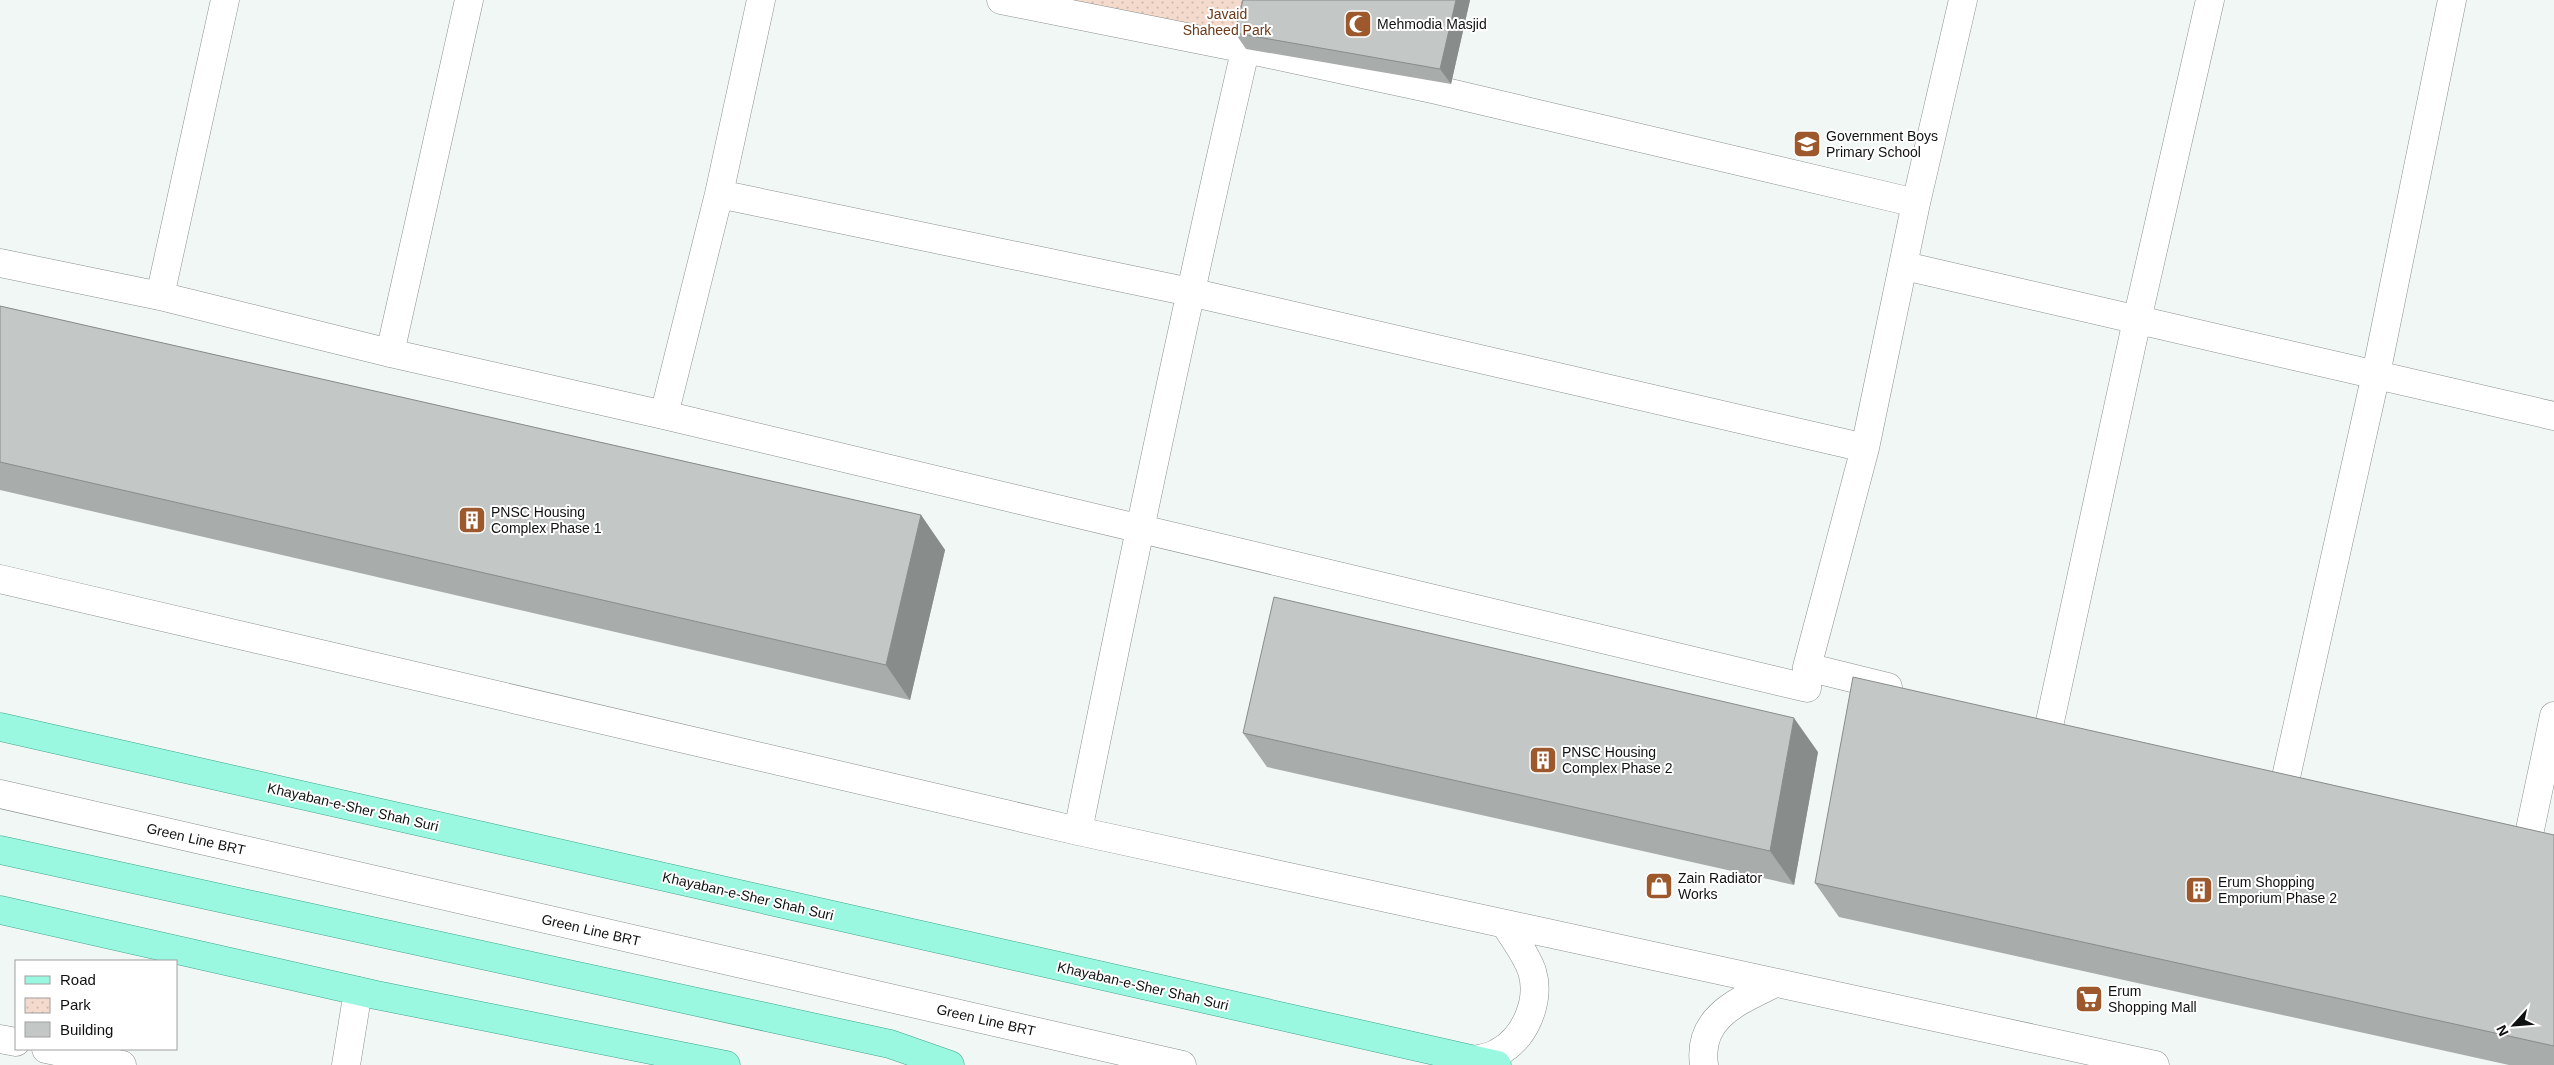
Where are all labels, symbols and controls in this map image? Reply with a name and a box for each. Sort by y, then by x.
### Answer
park label: Javaid Shaheed Park [1183,6,1272,38]
mosque icon: Mehmodia Masjid [1343,9,1373,39]
place label: Mehmodia Masjid [1377,16,1487,32]
place label: Government Boys Primary School [1826,128,1938,160]
school or university icon: Government Boys Primary School [1792,129,1822,159]
place label: PNSC Housing Complex Phase 1 [491,504,602,536]
building icon: PNSC Housing Complex Phase 1 [457,505,487,535]
place label: PNSC Housing Complex Phase 2 [1562,744,1673,776]
building icon: PNSC Housing Complex Phase 2 [1528,745,1558,775]
street label: Khayaban-e-Sher Shah Suri [266,780,440,834]
street label: Green Line BRT [145,820,247,858]
street label: Khayaban-e-Sher Shah Suri [661,869,835,923]
place label: Zain Radiator Works [1678,870,1762,902]
shop icon: Zain Radiator Works [1644,871,1674,901]
place label: Erum Shopping Emporium Phase 2 [2218,874,2337,906]
building icon: Erum Shopping Emporium Phase 2 [2184,875,2214,905]
street label: Green Line BRT [540,911,642,949]
street label: Khayaban-e-Sher Shah Suri [1056,959,1230,1013]
legend [15,960,178,1050]
text: Road [60,971,96,988]
place label: Erum Shopping Mall [2108,983,2197,1015]
supermarket icon: Erum Shopping Mall [2074,984,2104,1014]
text: Park [60,996,91,1013]
north arrow [2489,1000,2539,1050]
street label: Green Line BRT [935,1001,1037,1039]
text: Building [60,1021,113,1038]
text: N [2493,1023,2512,1039]

